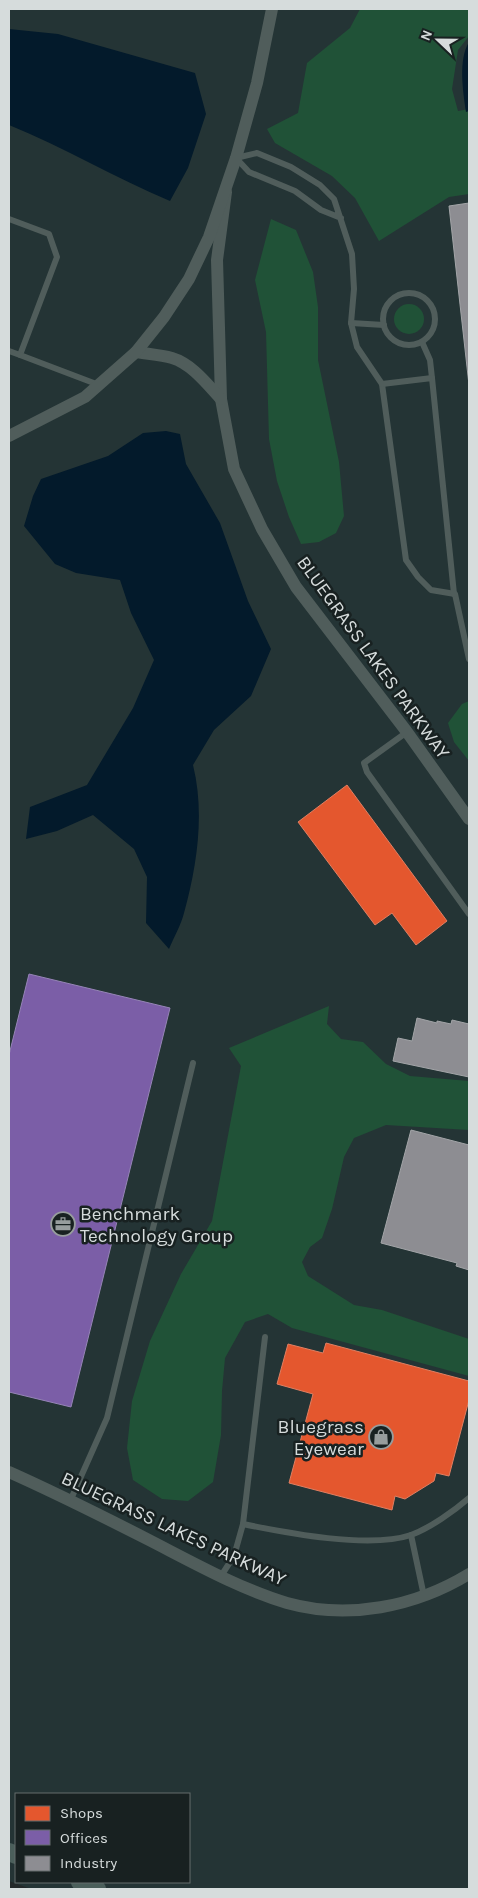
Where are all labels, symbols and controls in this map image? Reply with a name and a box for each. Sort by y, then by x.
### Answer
north arrow [413,15,463,65]
text: N [417,27,436,43]
street label: BLUEGRASS LAKES PARKWAY [292,552,454,764]
place label: Benchmark Technology Group [80,1203,233,1247]
office icon: Benchmark Technology Group [50,1211,76,1237]
place label: Bluegrass Eyewear [278,1416,364,1460]
shop icon: Bluegrass Eyewear [368,1424,394,1450]
street label: BLUEGRASS LAKES PARKWAY [58,1467,290,1591]
legend [15,1793,190,1883]
text: Shops [60,1804,103,1822]
text: Offices [60,1829,108,1847]
text: Industry [60,1854,117,1872]

